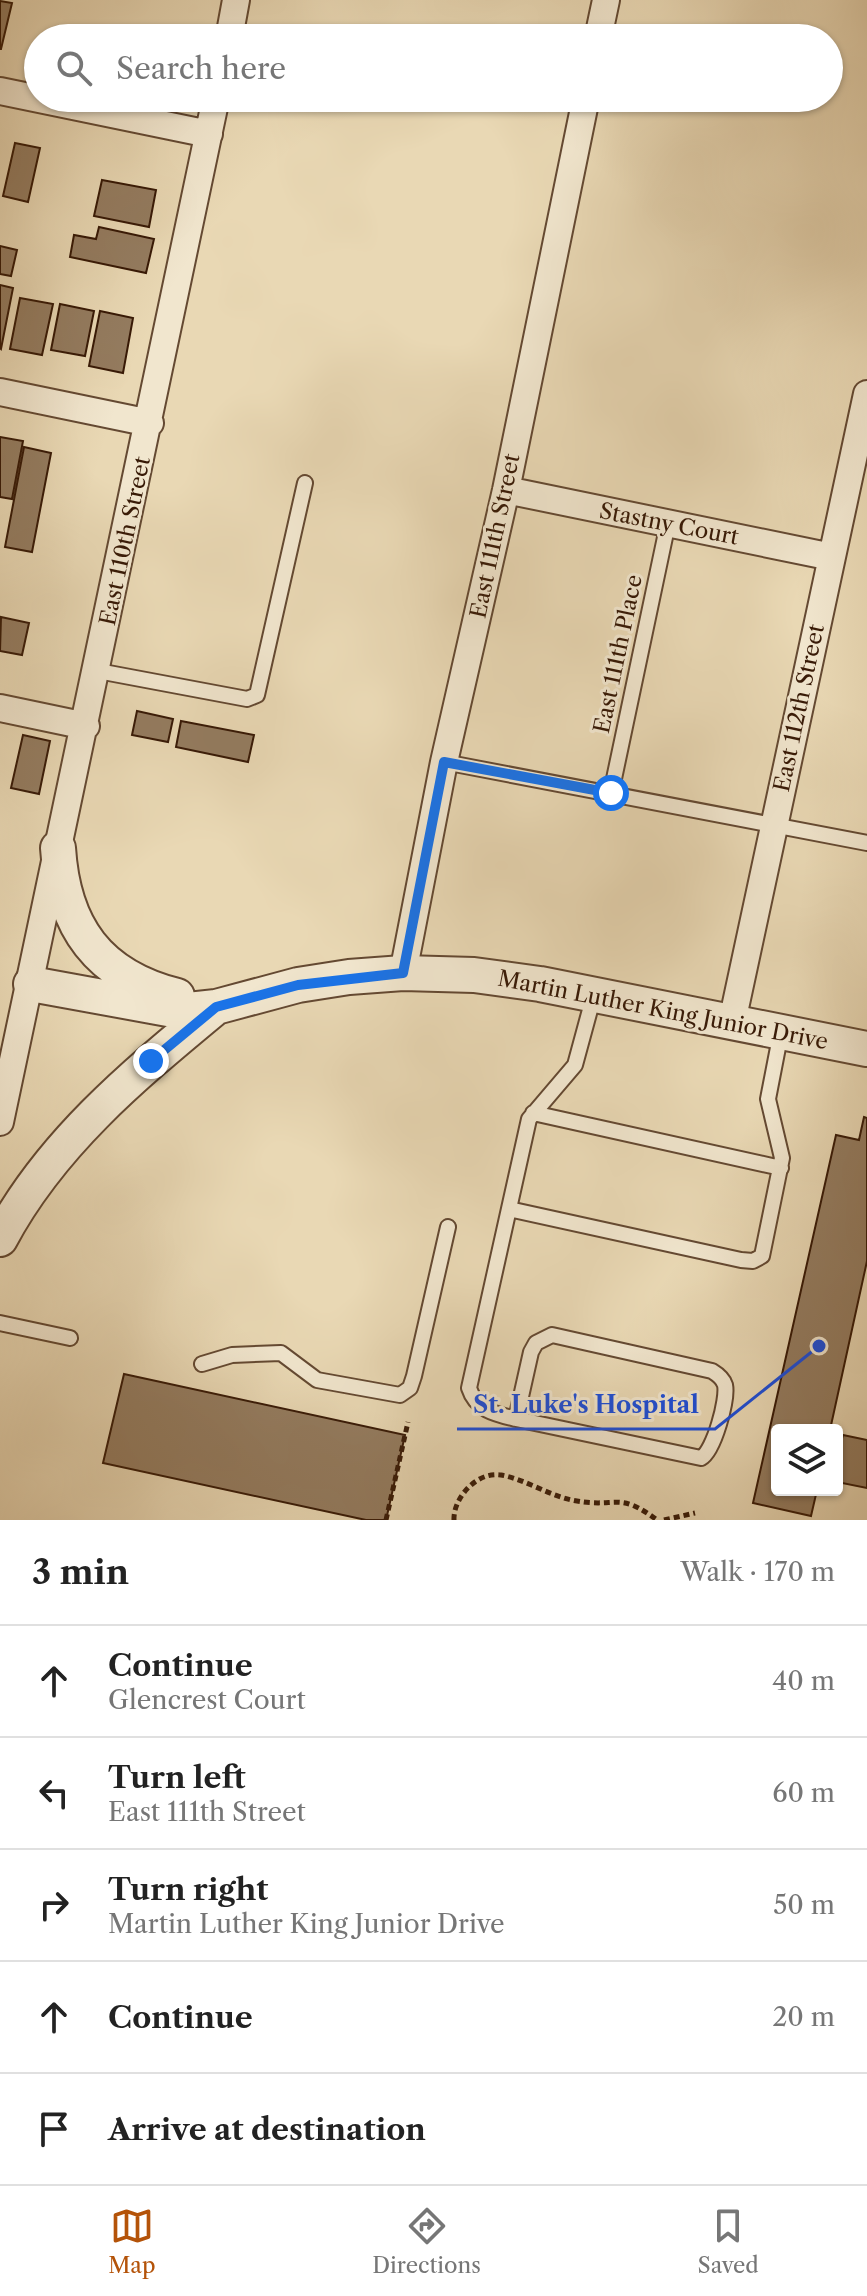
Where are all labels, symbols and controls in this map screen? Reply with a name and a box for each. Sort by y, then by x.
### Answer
search box [24,24,843,112]
icon: search [52,46,96,90]
text: Search here [116,50,286,87]
street label: East 111th Street [464,451,526,621]
street label: East 110th Street [94,454,156,628]
street label: Stastny Court [597,497,741,551]
street label: East 111th Place [588,572,648,736]
street label: East 112th Street [768,621,830,794]
route start [593,775,629,811]
street label: Martin Luther King Junior Drive [496,965,830,1055]
route end [133,1043,169,1079]
callout: St. Luke's Hospital [457,1381,715,1429]
text: St. Luke's Hospital [473,1390,699,1419]
map controls [771,1424,843,1496]
button: layers [771,1424,843,1496]
text: 3 min [32,1551,129,1593]
text: Walk · 170 m [680,1556,835,1588]
text: Continue [108,1647,253,1684]
icon: ahead [32,1659,76,1703]
text: 40 m [772,1665,835,1697]
text: Glencrest Court [108,1684,306,1716]
text: Turn left [108,1759,245,1796]
icon: left [32,1771,76,1815]
text: 60 m [772,1777,835,1809]
text: East 111th Street [108,1796,306,1828]
text: Turn right [108,1871,268,1908]
icon: right [32,1883,76,1927]
text: 50 m [773,1889,835,1921]
text: Martin Luther King Junior Drive [108,1908,505,1940]
icon: ahead [32,1995,76,2039]
text: Continue [108,1999,253,2036]
text: 20 m [772,2001,835,2033]
icon: arrive [32,2107,76,2151]
text: Arrive at destination [108,2111,426,2148]
tab: Map [108,2204,156,2279]
tab: Directions [372,2204,481,2279]
tab: Saved [698,2204,759,2279]

